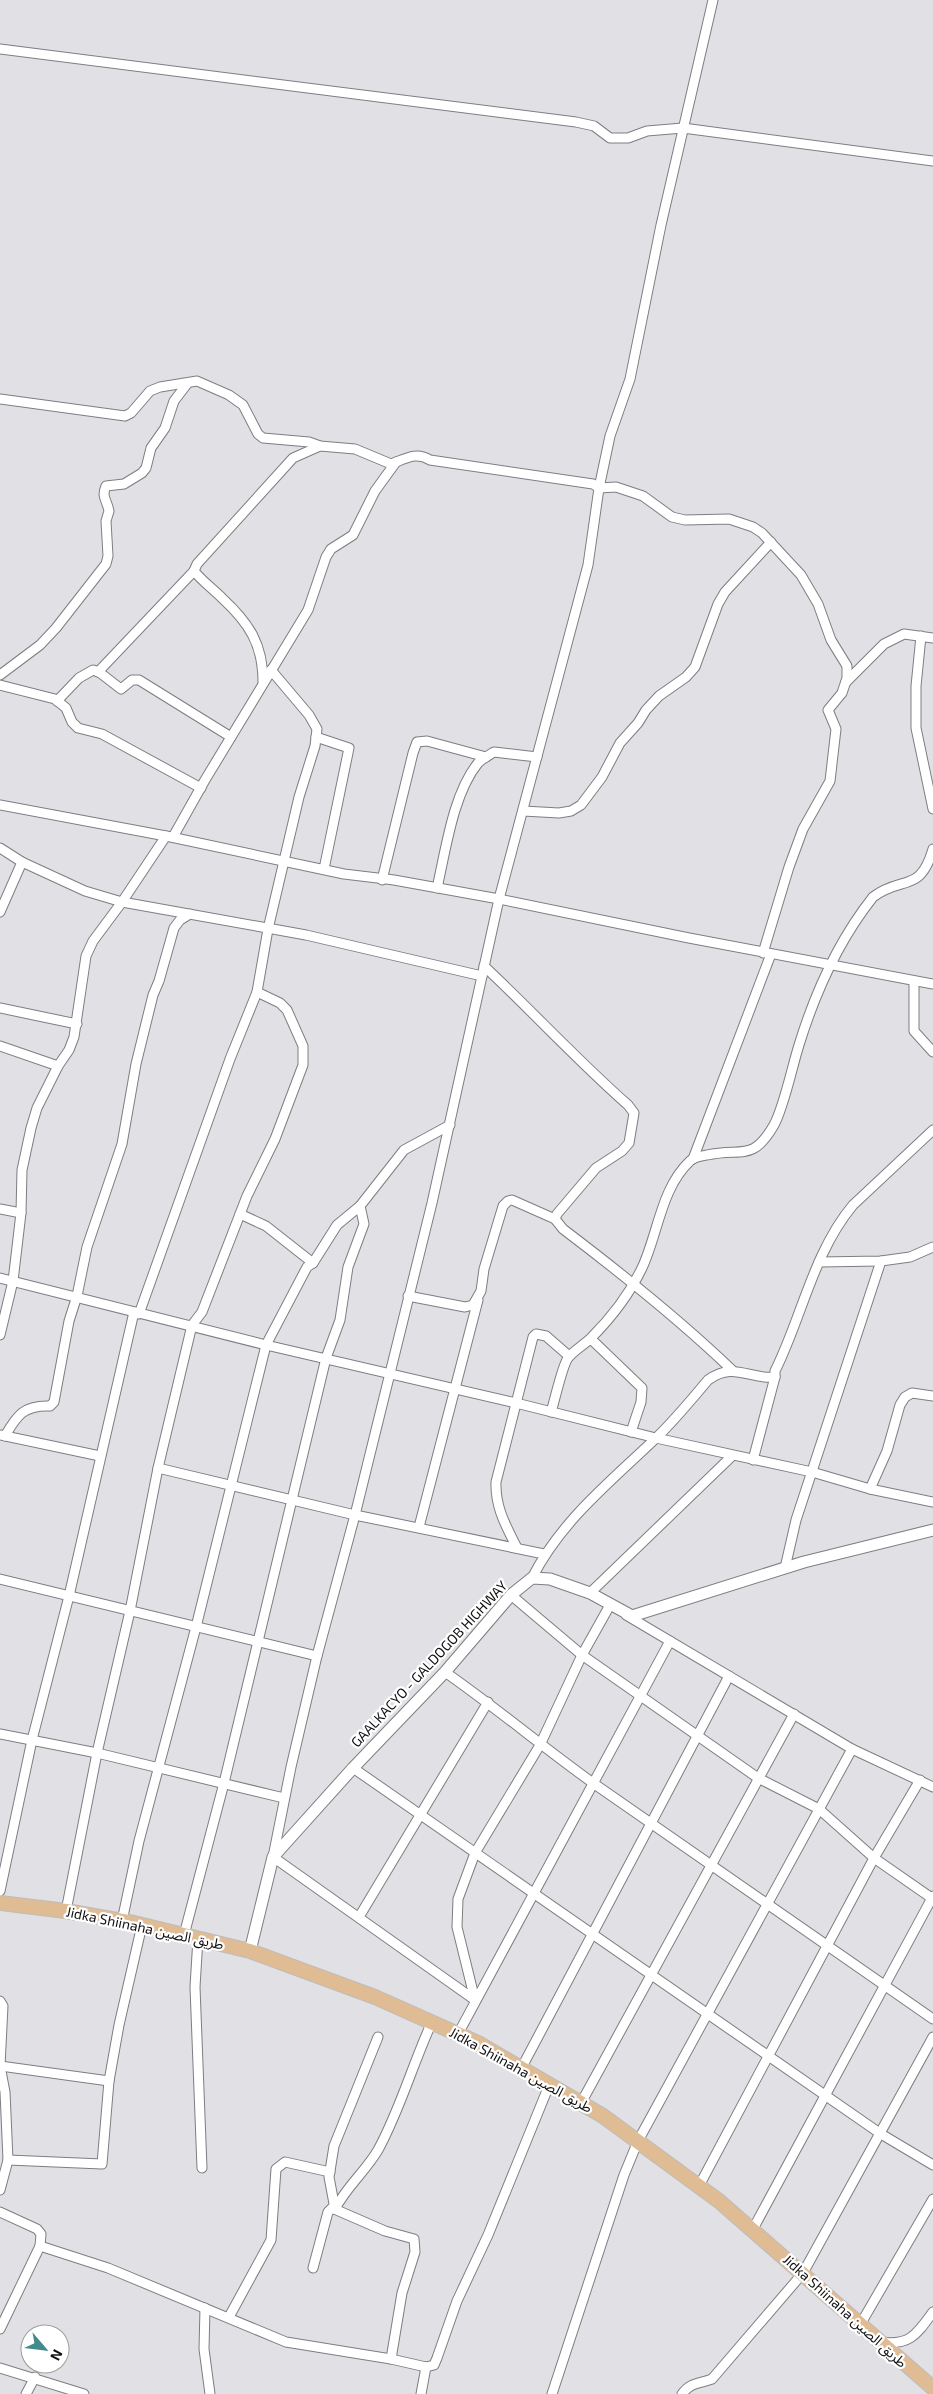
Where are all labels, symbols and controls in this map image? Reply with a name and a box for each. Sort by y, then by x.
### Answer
street label: GAALKACYO - GALDOGOB HIGHWAY [347,1577,510,1750]
street label: Jidka Shiinaha طريق الصين [64,1902,226,1954]
street label: Jidka Shiinaha طريق الصين [446,2023,596,2118]
street label: Jidka Shiinaha طريق الصين [779,2251,911,2372]
north arrow [20,2324,70,2374]
text: N [47,2347,67,2364]

